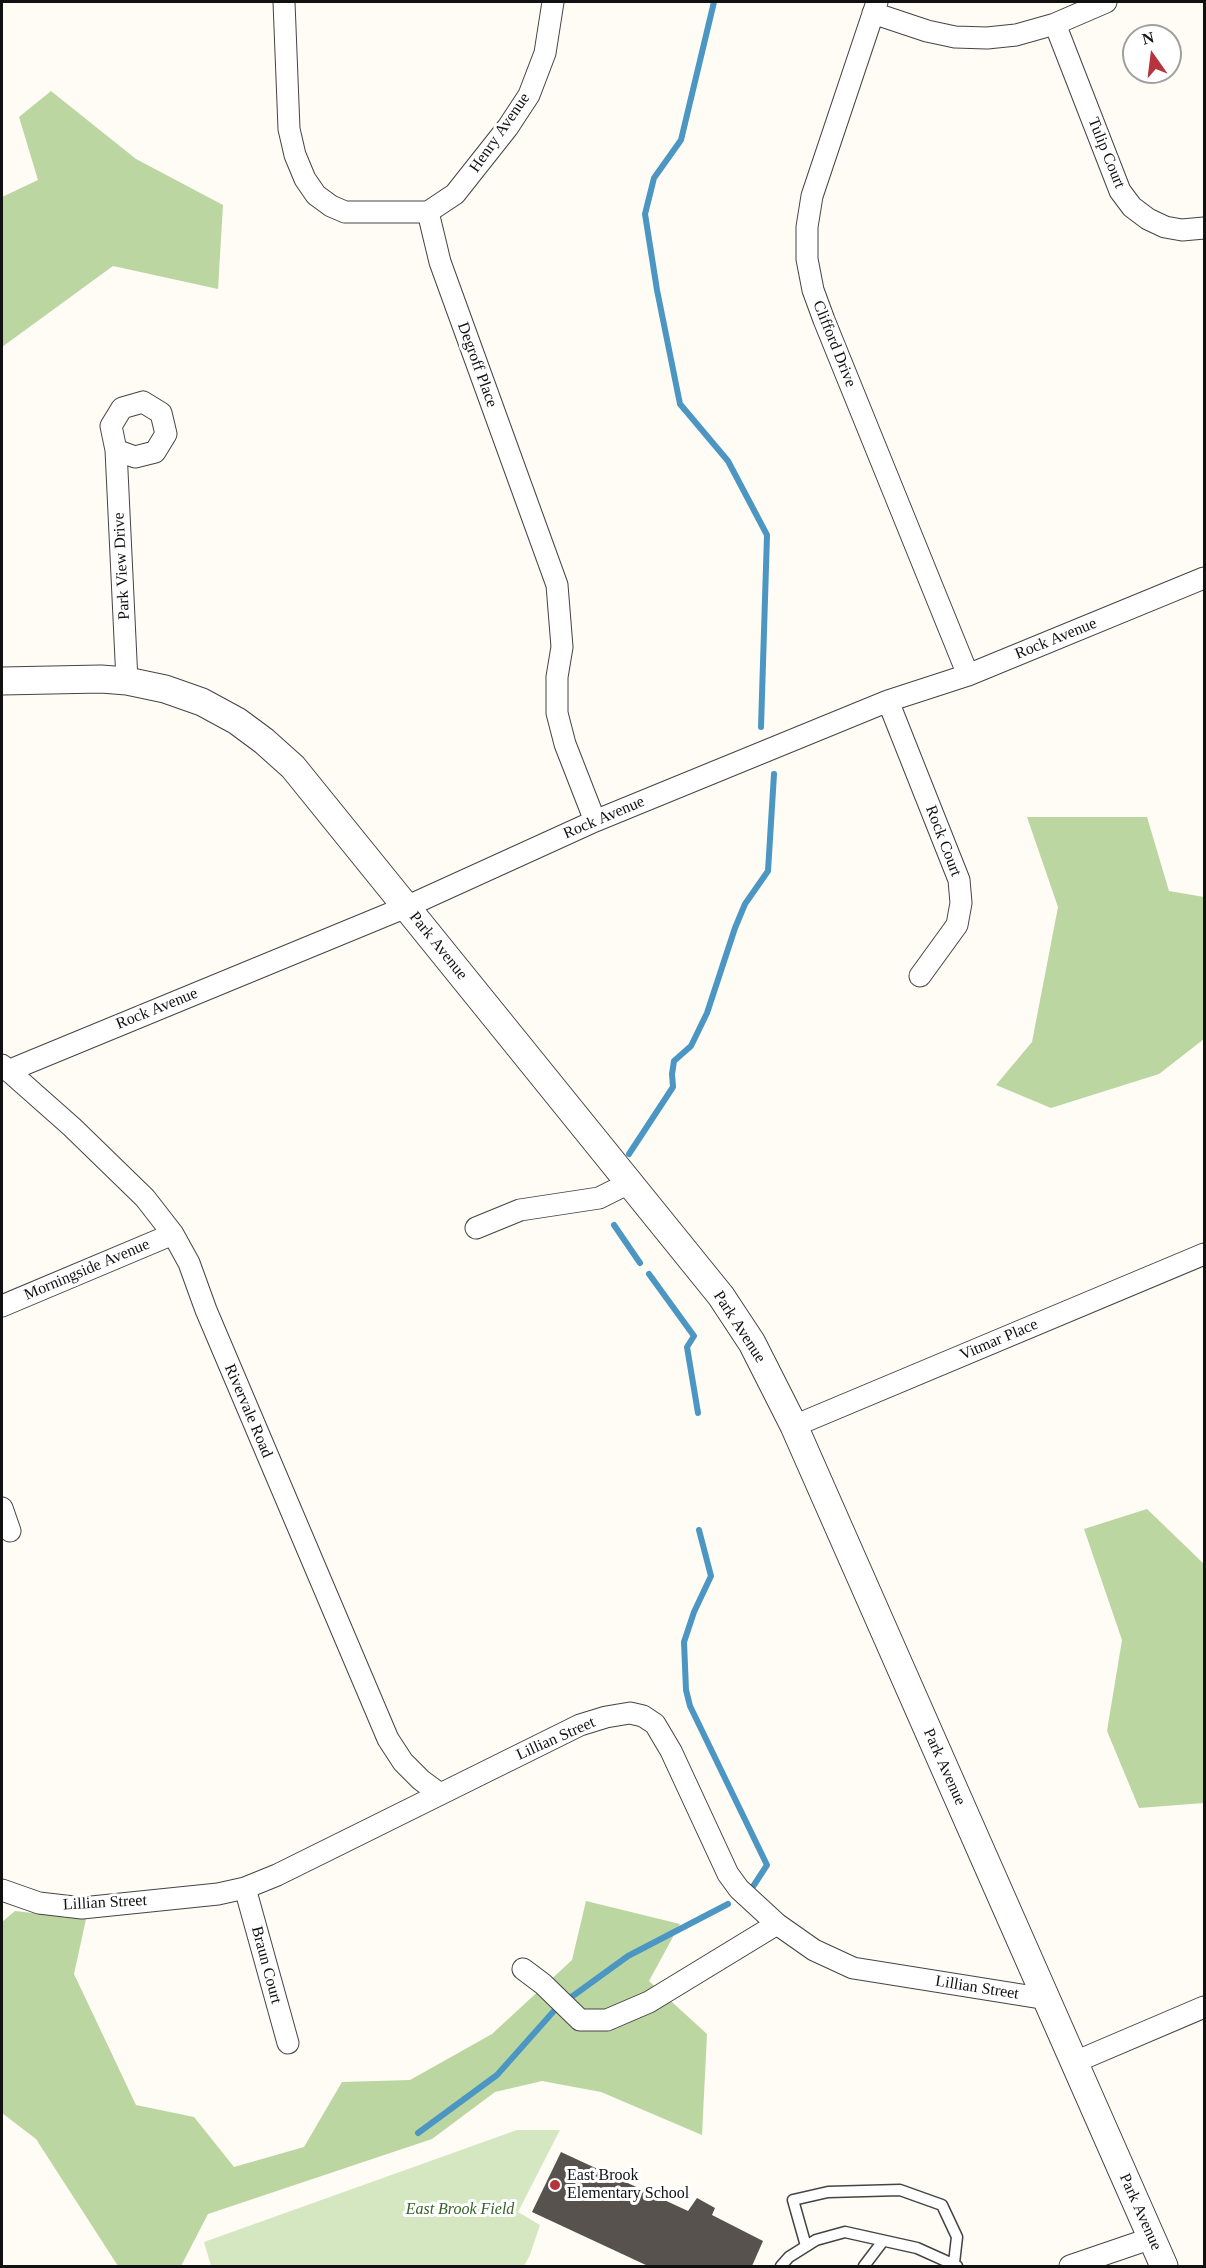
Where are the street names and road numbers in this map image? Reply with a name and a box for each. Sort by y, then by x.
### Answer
street label: Henry Avenue [466,90,534,176]
street label: Tulip Court [1083,115,1129,191]
street label: Clifford Drive [808,298,860,390]
street label: Degroff Place [453,320,501,410]
street label: Park View Drive [110,512,134,620]
street label: Rock Avenue [1012,614,1100,664]
street label: Rock Avenue [561,792,647,844]
street label: Rock Court [921,803,965,879]
street label: Park Avenue [405,908,471,984]
street label: Rock Avenue [113,984,201,1034]
street label: Morningside Avenue [21,1235,153,1305]
street label: Park Avenue [709,1287,769,1367]
street label: Vitmar Place [957,1315,1041,1365]
street label: Rivervale Road [220,1361,276,1461]
street label: Lillian Street [514,1713,598,1765]
street label: Park Avenue [919,1726,969,1808]
street label: Lillian Street [63,1891,147,1915]
street label: Braun Court [246,1924,286,2006]
street label: Lillian Street [934,1972,1020,2004]
street label: Park Avenue [1115,2171,1165,2253]

